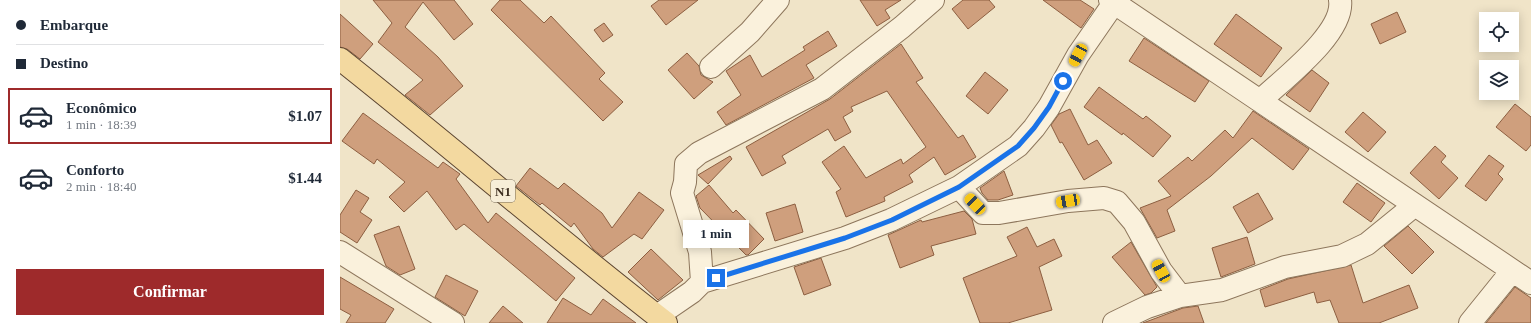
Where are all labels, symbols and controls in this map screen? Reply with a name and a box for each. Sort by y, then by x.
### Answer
map controls [1479,12,1519,100]
button: locate [1479,12,1519,52]
text: Embarque [40,17,108,33]
car [1067,42,1089,68]
text: Destino [40,55,88,71]
button: layers [1479,60,1519,100]
route start [1054,72,1072,90]
icon: car [18,98,54,134]
text: Econômico [66,100,137,116]
text: $1.07 [288,108,322,124]
text: 1 min · 18:39 [66,117,136,132]
icon: car [18,160,54,196]
text: Conforto [66,162,124,178]
text: $1.44 [288,170,322,186]
text: 2 min · 18:40 [66,179,136,194]
road number: N1 [491,180,515,202]
car [962,191,988,217]
car [1055,193,1081,209]
callout: 1 min [683,220,749,248]
text: 1 min [700,226,732,241]
car [1150,258,1172,284]
button: Confirmar [16,269,324,315]
route end [707,269,725,287]

